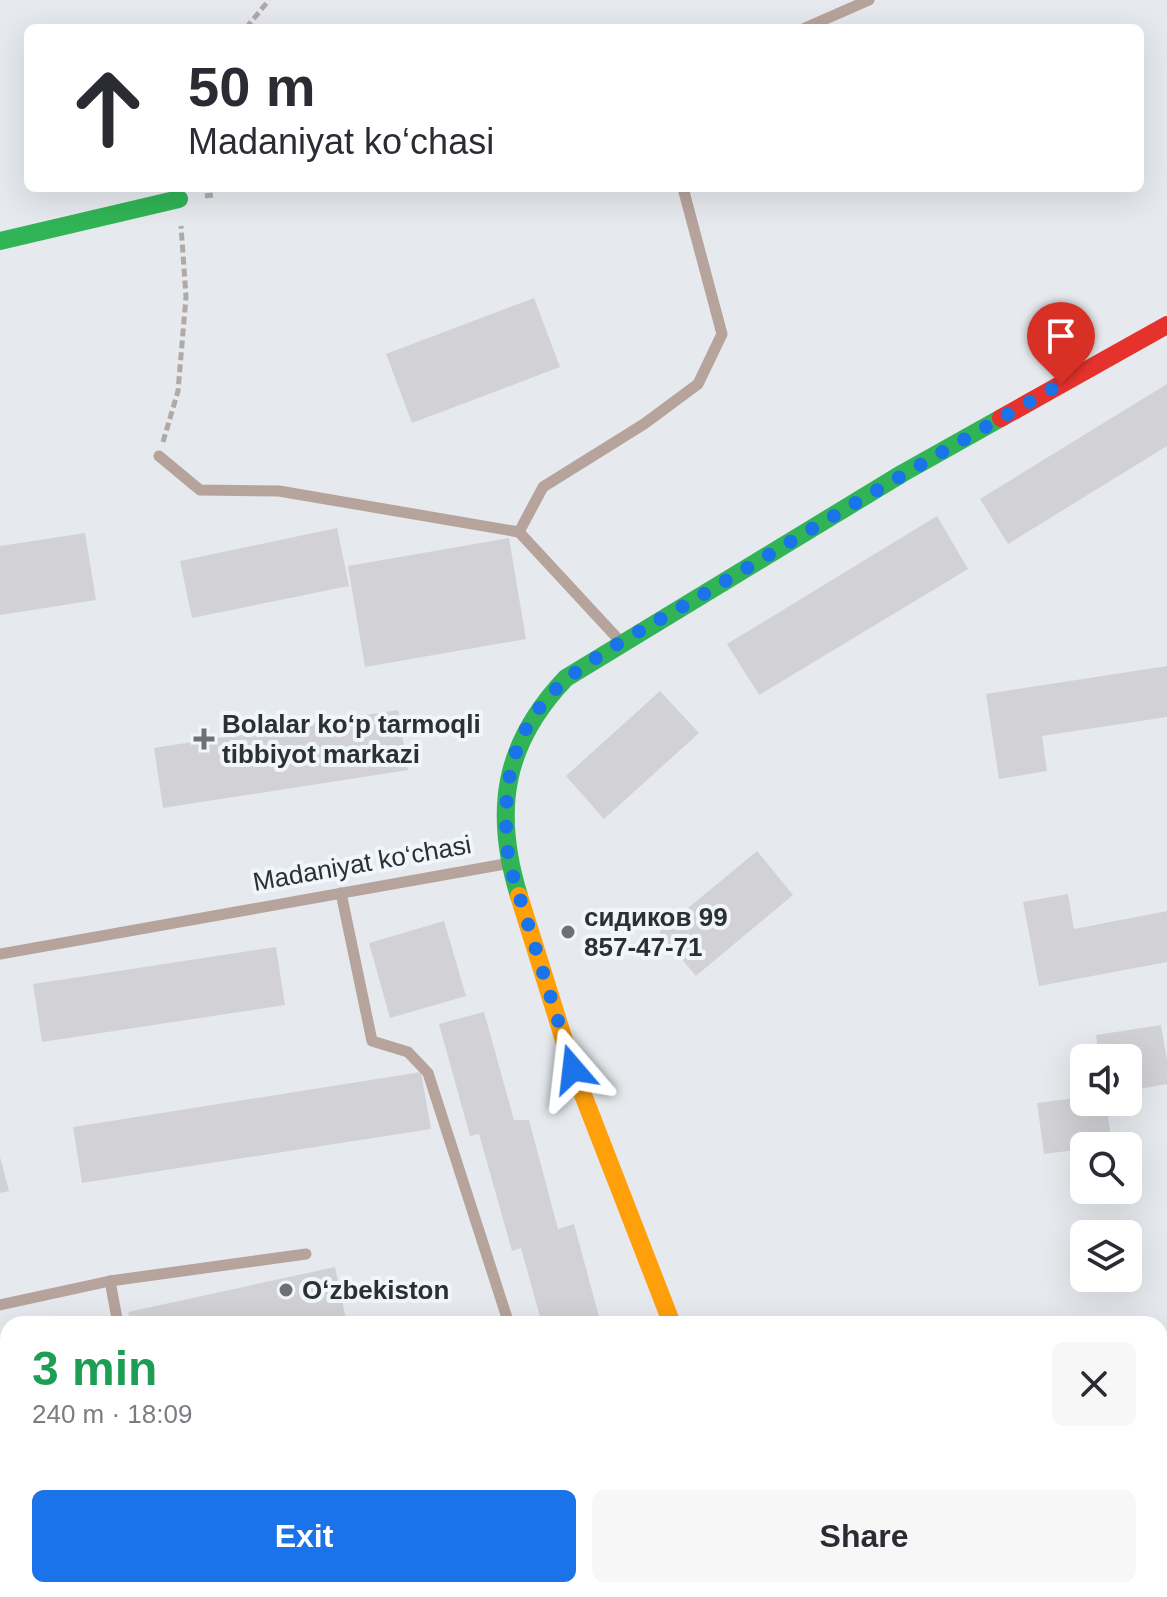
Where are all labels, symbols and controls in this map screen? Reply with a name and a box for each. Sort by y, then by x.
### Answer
text: 50 m [188,55,316,118]
icon: ahead [56,56,160,160]
text: Madaniyat ko‘chasi [188,121,494,162]
pin [1027,302,1095,384]
icon: arrive [1039,314,1083,358]
place label: Bolalar ko‘p tarmoqli tibbiyot markazi [222,709,481,769]
marker: Bolalar ko‘p tarmoqli tibbiyot markazi [193,728,215,750]
street label: Madaniyat ko‘chasi [251,829,473,897]
place label: сидиков 99 857-47-71 [584,902,728,962]
marker: сидиков 99 857-47-71 [559,923,577,941]
position arrow [531,1027,615,1111]
map controls [1070,1044,1142,1292]
button: sound [1070,1044,1142,1116]
button: search [1070,1132,1142,1204]
button: layers [1070,1220,1142,1292]
place label: Oʻzbekiston [302,1275,449,1305]
marker: Oʻzbekiston [277,1281,295,1299]
text: 3 min [32,1342,157,1395]
button: close [1052,1342,1136,1426]
text: 240 m · 18:09 [32,1399,192,1429]
button: Exit [32,1490,576,1582]
button: Share [592,1490,1136,1582]

